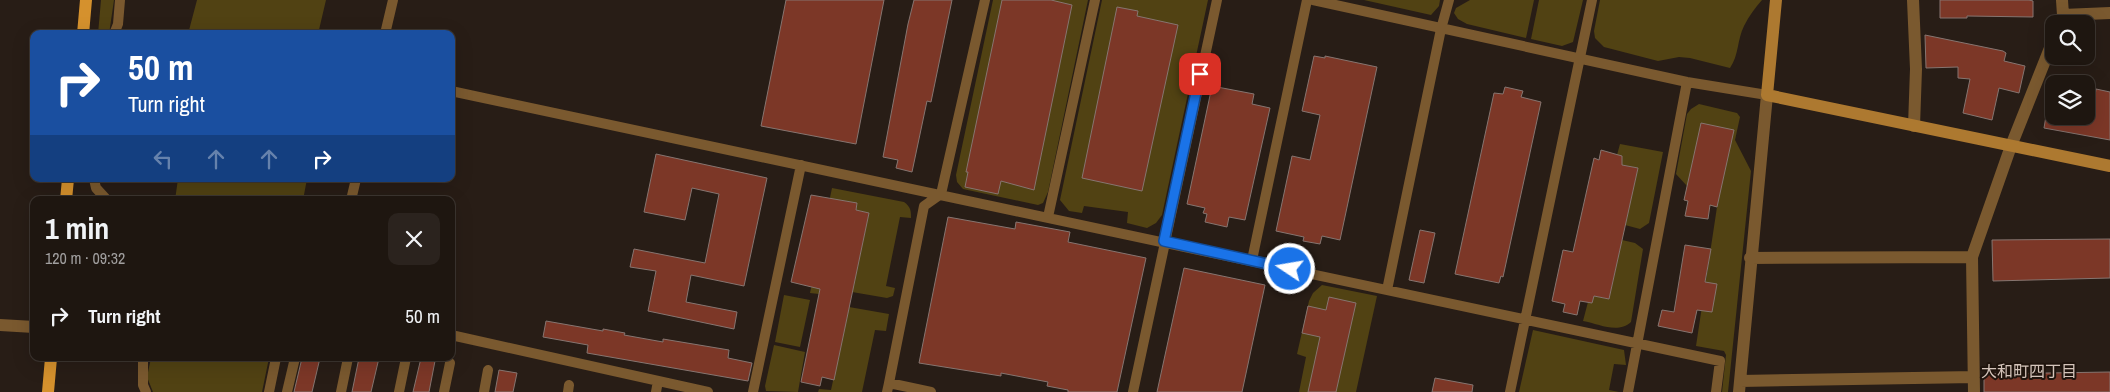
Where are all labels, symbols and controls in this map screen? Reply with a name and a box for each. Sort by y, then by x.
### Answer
map controls [2045,15,2095,125]
button: search [2045,15,2095,65]
text: 50 m [128,44,193,91]
icon: right [45,50,110,115]
pin [1179,53,1221,95]
icon: arrive [1186,60,1214,88]
button: layers [2045,75,2095,125]
text: Turn right [128,89,205,119]
icon: left [149,145,177,173]
icon: ahead [202,145,230,173]
icon: ahead [255,145,283,173]
icon: right [308,145,336,173]
text: 1 min [45,208,109,248]
button: close [388,213,440,265]
position arrow [1263,242,1315,294]
text: 120 m · 09:32 [45,247,125,269]
icon: right [45,302,73,330]
text: Turn right [88,303,160,329]
text: 50 m [405,303,440,329]
district label: 大和町四丁目 [1981,360,2077,382]

